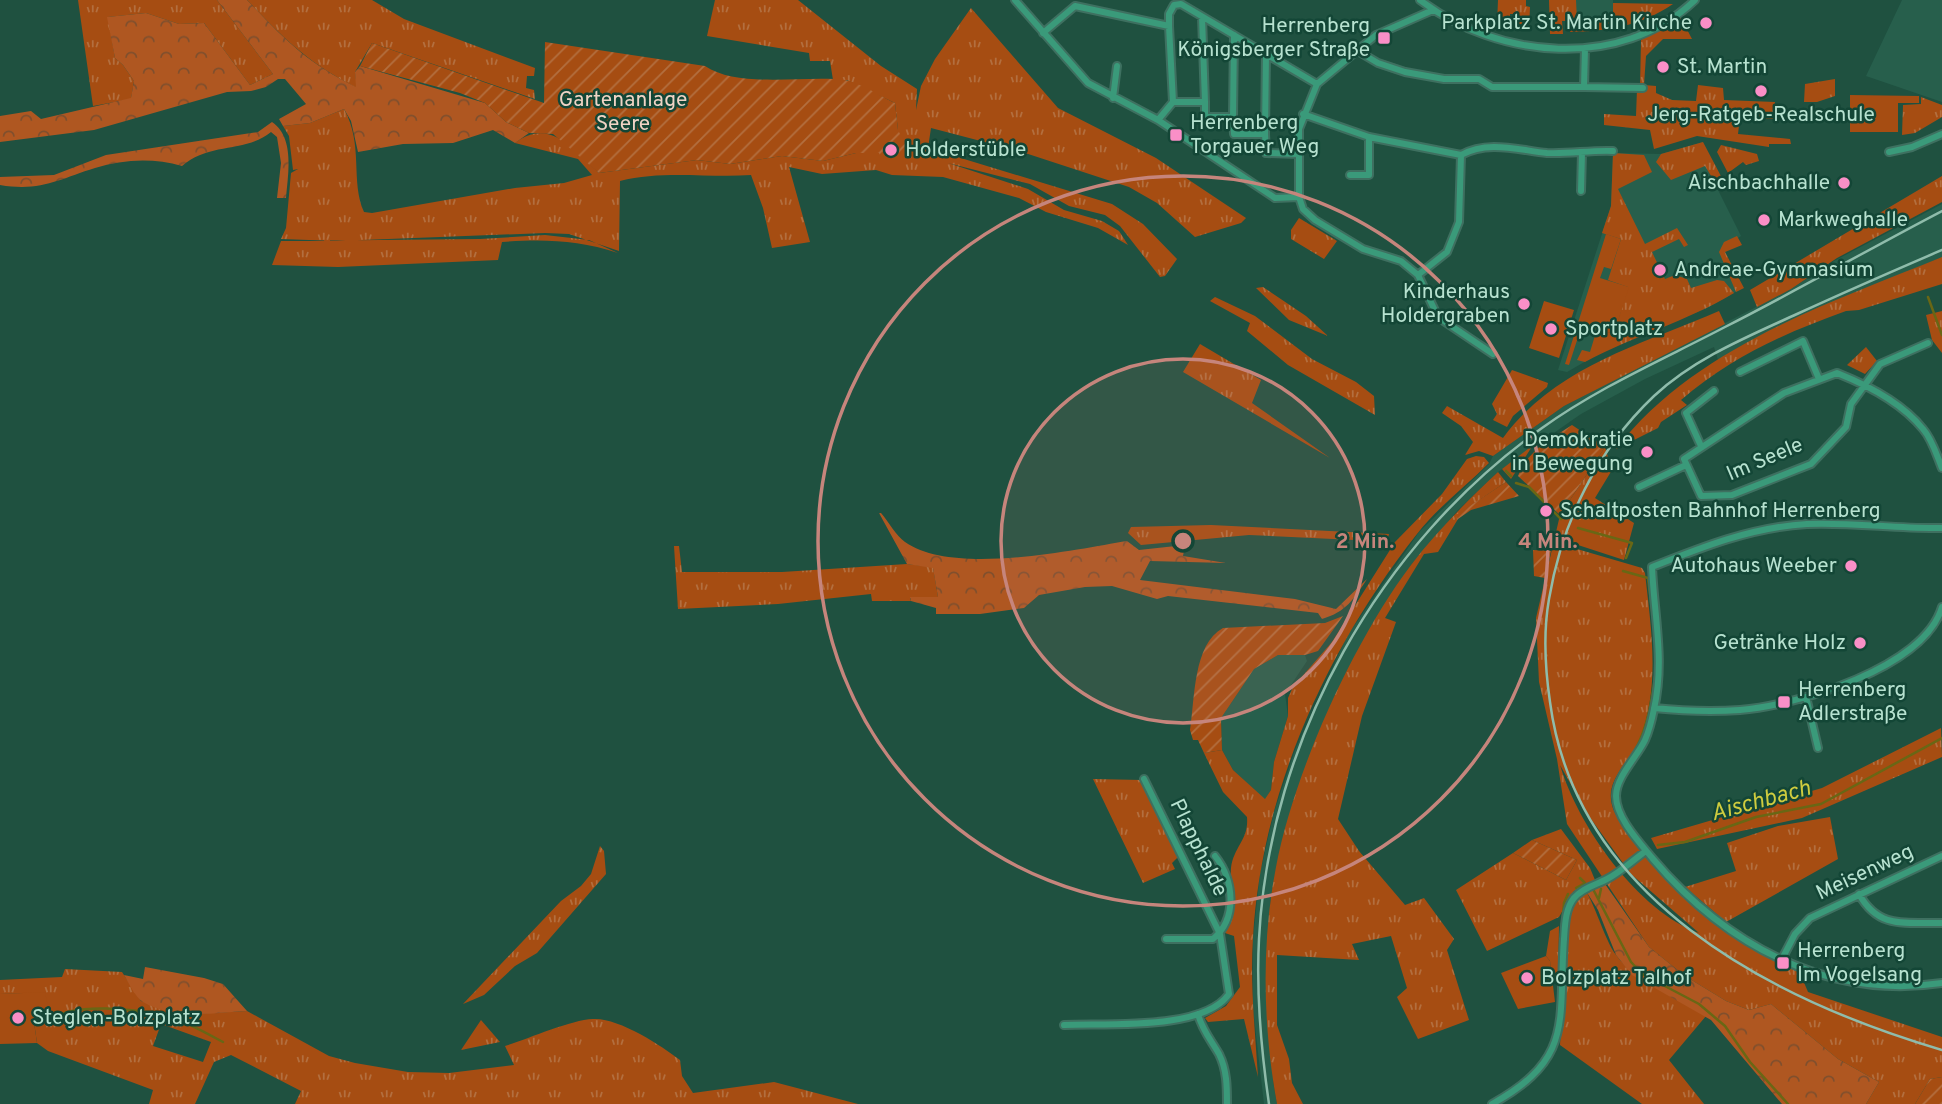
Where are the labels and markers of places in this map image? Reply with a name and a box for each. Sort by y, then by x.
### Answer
place label: Parkplatz St. Martin Kirche [1441,10,1692,37]
place label: Herrenberg Königsberger Straße [1177,13,1370,64]
marker: Parkplatz St. Martin Kirche [1698,15,1714,31]
marker: Herrenberg Königsberger Straße [1376,30,1392,46]
place label: St. Martin [1677,54,1767,81]
marker: St. Martin [1655,59,1671,75]
marker: Jerg-Ratgeb-Realschule [1753,83,1769,99]
place label: Jerg-Ratgeb-Realschule [1647,102,1875,129]
place label: Herrenberg Torgauer Weg [1190,110,1319,161]
marker: Herrenberg Torgauer Weg [1168,127,1184,143]
place label: Holderstüble [905,137,1026,164]
marker: Holderstüble [883,142,899,158]
place label: Aischbachhalle [1687,170,1830,197]
marker: Aischbachhalle [1836,175,1852,191]
place label: Markweghalle [1778,207,1908,234]
marker: Markweghalle [1756,212,1772,228]
place label: Andreae-Gymnasium [1674,257,1874,284]
marker: Andreae-Gymnasium [1652,262,1668,278]
place label: Kinderhaus Holdergraben [1381,279,1510,330]
marker: Kinderhaus Holdergraben [1516,296,1532,312]
place label: Sportplatz [1565,316,1663,343]
marker: Sportplatz [1543,321,1559,337]
place label: Demokratie in Bewegung [1512,427,1633,478]
marker: Demokratie in Bewegung [1639,444,1655,460]
place label: Schaltposten Bahnhof Herrenberg [1560,498,1881,525]
marker: Schaltposten Bahnhof Herrenberg [1538,503,1554,519]
centre of rings [1171,529,1195,553]
place label: Autohaus Weeber [1670,553,1837,580]
marker: Autohaus Weeber [1843,558,1859,574]
place label: Getränke Holz [1713,630,1846,657]
marker: Getränke Holz [1852,635,1868,651]
place label: Herrenberg Adlerstraße [1798,677,1907,728]
marker: Herrenberg Adlerstraße [1776,694,1792,710]
place label: Herrenberg Im Vogelsang [1797,938,1922,989]
marker: Herrenberg Im Vogelsang [1775,955,1791,971]
place label: Bolzplatz Talhof [1541,965,1691,992]
marker: Bolzplatz Talhof [1519,970,1535,986]
place label: Steglen-Bolzplatz [32,1005,201,1032]
marker: Steglen-Bolzplatz [10,1010,26,1026]

